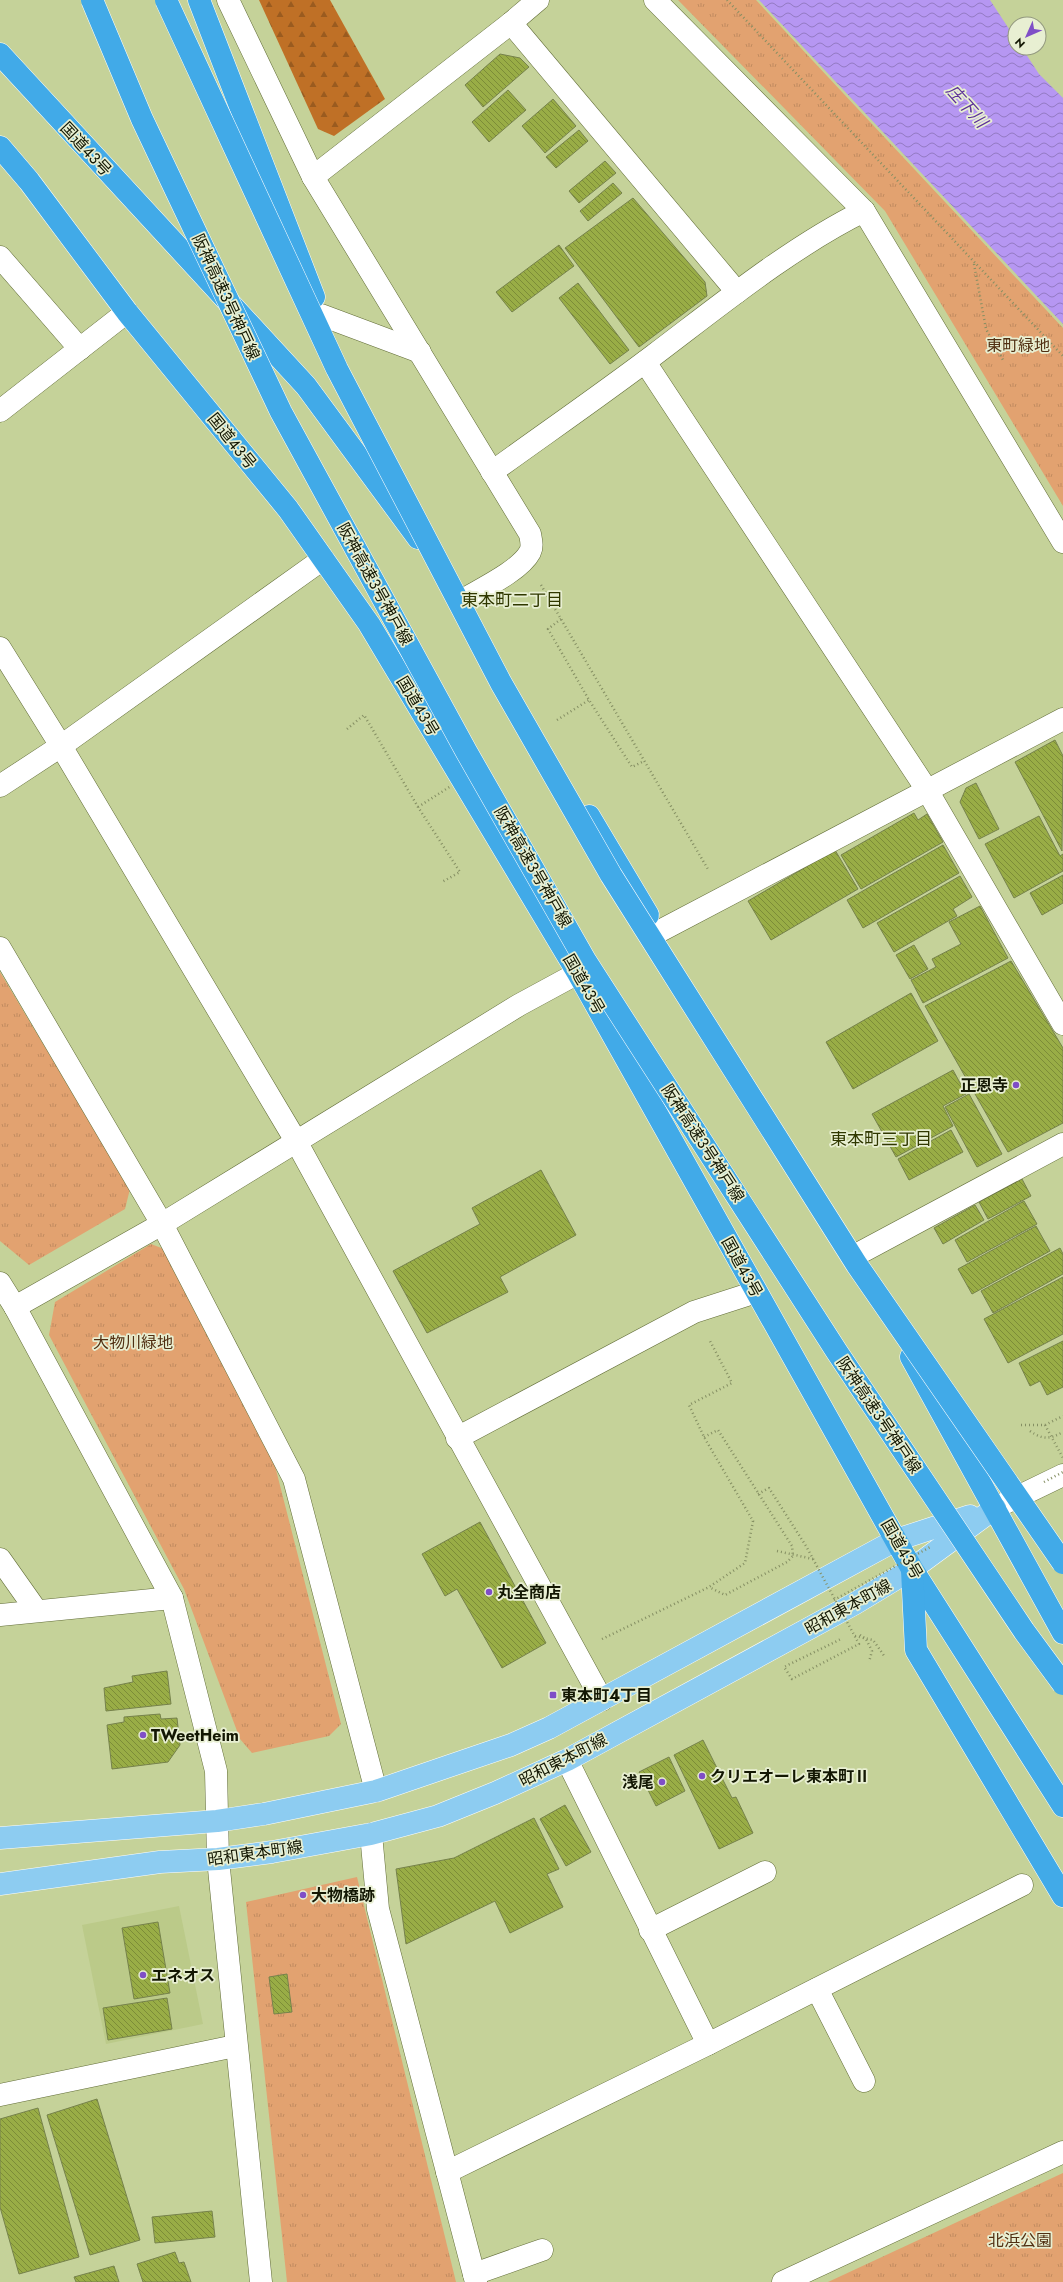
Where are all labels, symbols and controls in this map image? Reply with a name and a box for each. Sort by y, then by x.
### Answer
north arrow [1007,16,1047,56]
text: N [1011,34,1029,52]
water label: 庄下川 [941,79,994,134]
street label: 国道43号 [55,117,117,181]
street label: 阪神高速3号神戸線 [187,230,265,364]
park label: 東町緑地 [986,334,1050,357]
street label: 国道43号 [202,408,262,474]
street label: 阪神高速3号神戸線 [332,519,418,649]
district label: 東本町二丁目 [461,588,563,612]
street label: 国道43号 [391,672,445,740]
street label: 阪神高速3号神戸線 [489,802,577,932]
street label: 国道43号 [558,950,610,1018]
place label: 正恩寺 [960,1074,1008,1097]
street label: 阪神高速3号神戸線 [656,1079,750,1207]
marker: 正恩寺 [1011,1080,1021,1090]
district label: 東本町三丁目 [830,1127,932,1151]
street label: 国道43号 [716,1233,768,1301]
park label: 大物川緑地 [93,1331,173,1354]
street label: 阪神高速3号神戸線 [831,1352,927,1478]
street label: 国道43号 [876,1515,928,1583]
street label: 昭和東本町線 [800,1574,896,1640]
place label: 丸全商店 [497,1581,561,1604]
marker: 丸全商店 [484,1587,494,1597]
place label: 東本町4丁目 [561,1684,652,1707]
marker: 東本町4丁目 [548,1690,558,1700]
place label: TWeetHeim [151,1724,239,1747]
street label: 昭和東本町線 [515,1728,611,1792]
marker: TWeetHeim [138,1730,148,1740]
place label: クリエオーレ東本町Ⅱ [710,1765,870,1788]
place label: 浅尾 [622,1771,654,1794]
marker: クリエオーレ東本町Ⅱ [697,1771,707,1781]
marker: 浅尾 [657,1777,667,1787]
street label: 昭和東本町線 [206,1835,304,1871]
place label: 大物橋跡 [311,1884,375,1907]
marker: 大物橋跡 [298,1890,308,1900]
place label: エネオス [151,1964,215,1987]
marker: エネオス [138,1970,148,1980]
park label: 北浜公園 [988,2229,1052,2252]

